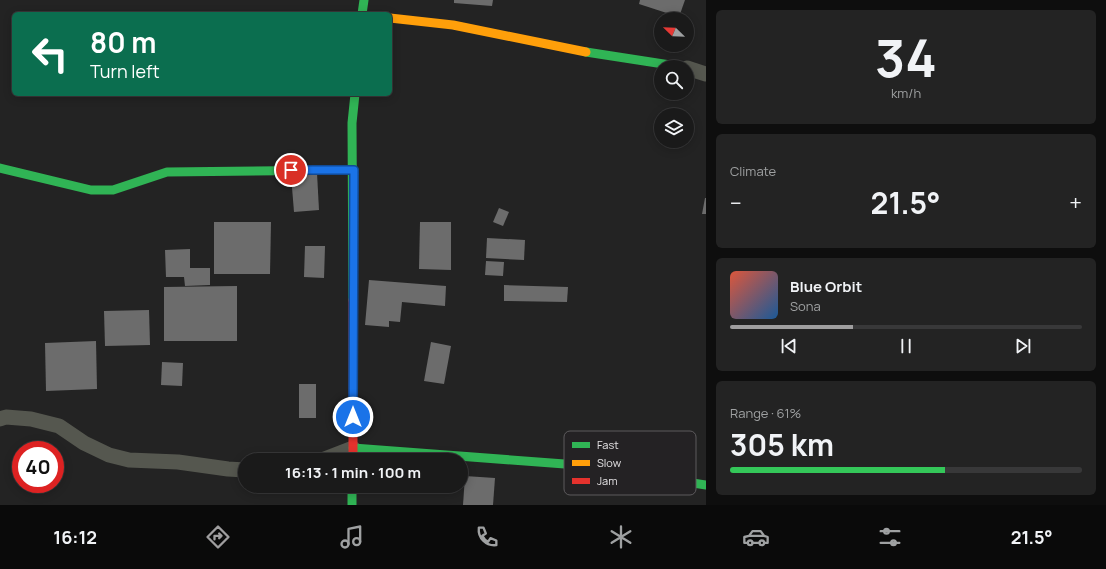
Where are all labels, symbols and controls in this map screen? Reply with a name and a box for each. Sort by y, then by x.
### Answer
north arrow [654,12,694,52]
map controls [654,12,694,148]
text: 34 [875,22,937,93]
text: 80 m [90,23,156,61]
icon: left [24,28,76,80]
text: Turn left [90,59,160,83]
button: search [654,60,694,100]
text: km/h [891,84,921,102]
button: layers [654,108,694,148]
pin [274,153,308,187]
icon: arrive [280,159,302,181]
text: Climate [730,162,776,180]
text: 21.5° [871,182,941,223]
text: − [730,188,742,218]
text: + [1069,188,1082,218]
text: Blue Orbit [790,276,862,297]
text: Sona [790,297,821,315]
icon: previous [778,335,800,357]
icon: pause [895,335,917,357]
icon: next [1012,335,1034,357]
position arrow [332,396,374,438]
text: Range · 61% [730,404,801,422]
text: 305 km [730,424,834,465]
legend [564,431,696,495]
text: Fast [597,437,619,452]
speed limit sign: 40 [12,441,64,493]
text: Slow [597,455,622,470]
text: 16:13 · 1 min · 100 m [285,462,421,483]
text: Jam [597,473,618,488]
icon: directions [204,523,232,551]
icon: music [338,523,366,551]
icon: phone [473,523,501,551]
icon: climate [607,523,635,551]
icon: car [742,523,770,551]
icon: filters [876,523,904,551]
text: 16:12 [53,525,97,549]
text: 21.5° [1011,525,1053,549]

